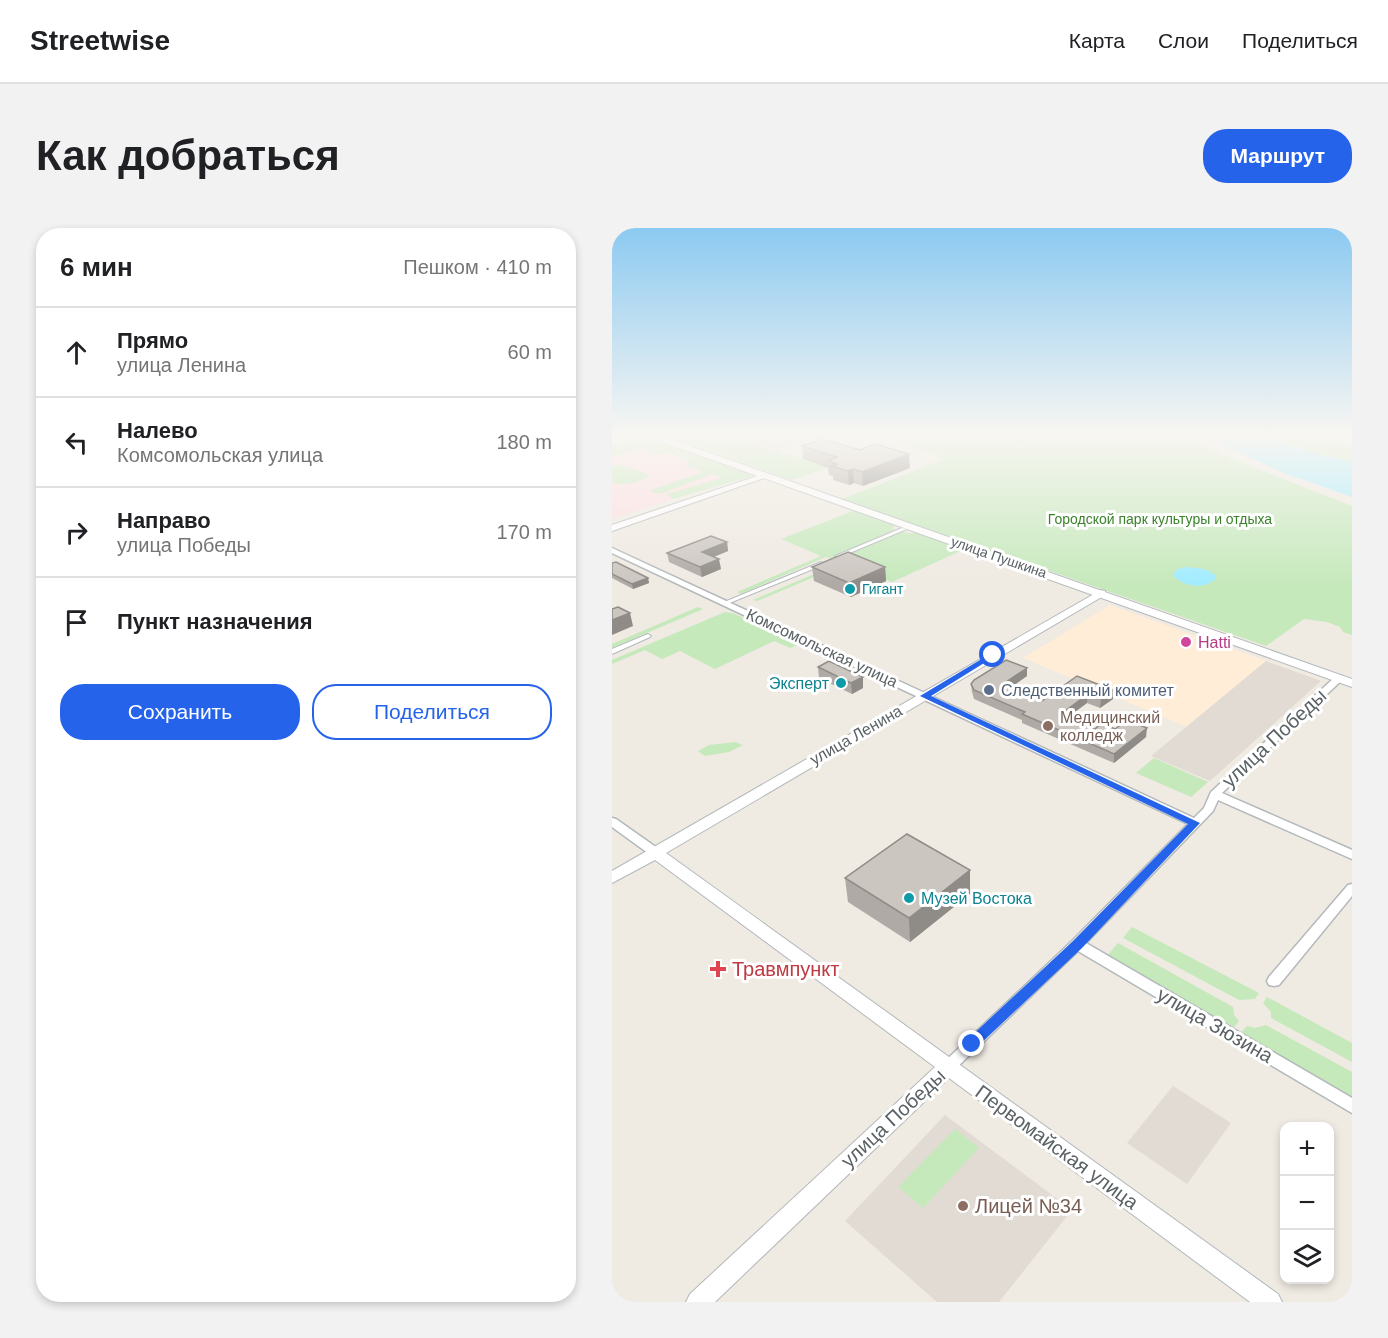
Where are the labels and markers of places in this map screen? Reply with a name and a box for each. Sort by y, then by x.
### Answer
place label: Гигант [862,581,904,597]
marker: Гигант [843,582,857,596]
place label: Hatti [1198,634,1231,651]
marker: Hatti [1179,635,1193,649]
place label: Эксперт [769,675,830,692]
marker: Эксперт [834,676,848,690]
place label: Следственный комитет [1001,682,1174,699]
marker: Следственный комитет [982,683,996,697]
place label: Медицинский колледж [1060,709,1160,744]
marker: Медицинский колледж [1041,719,1055,733]
place label: Музей Востока [921,890,1032,907]
marker: Музей Востока [902,891,916,905]
place label: Травмпункт [732,958,840,980]
marker: Травмпункт [709,960,727,978]
place label: Лицей №34 [975,1195,1082,1217]
marker: Лицей №34 [956,1199,970,1213]

